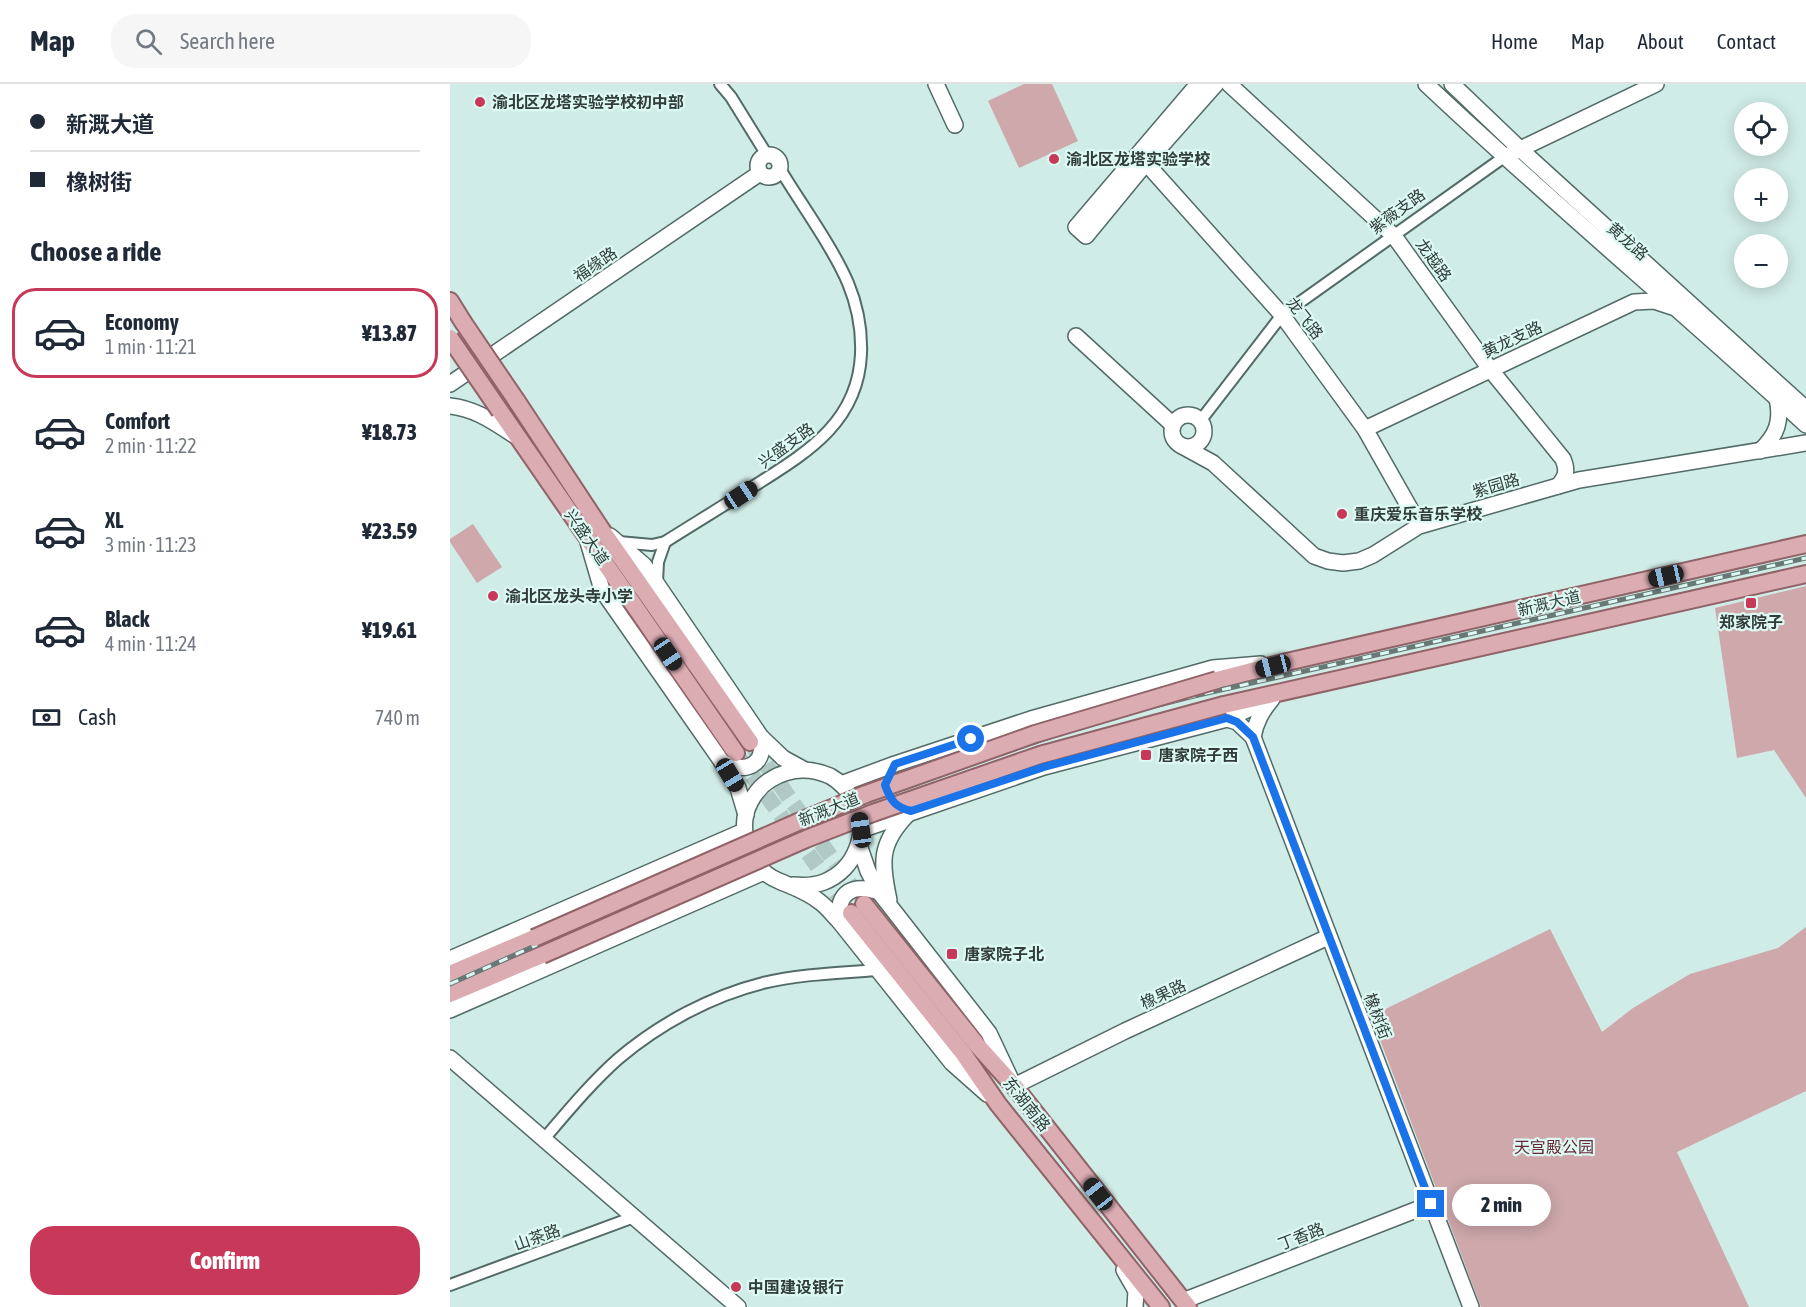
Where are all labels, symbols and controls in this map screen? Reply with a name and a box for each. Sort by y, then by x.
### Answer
search box [111,14,531,68]
text: Map [30,25,75,57]
icon: search [132,25,165,58]
text: Search here [180,28,275,54]
text: Home [1491,29,1538,53]
text: Map [1571,29,1605,53]
text: About [1638,29,1684,53]
text: Contact [1717,29,1776,53]
place label: 渝北区龙塔实验学校初中部 [492,93,684,111]
marker: 渝北区龙塔实验学校初中部 [473,95,487,109]
map controls [1734,102,1788,288]
button: locate [1734,102,1788,156]
text: 新溉大道 [66,111,154,137]
place label: 渝北区龙塔实验学校 [1066,150,1211,168]
marker: 渝北区龙塔实验学校 [1047,152,1061,166]
button: + [1734,168,1788,222]
text: 橡树街 [66,169,132,195]
street label: 紫薇支路 [1366,185,1428,237]
street label: 黄龙路 [1604,218,1652,264]
button: − [1734,234,1788,288]
street label: 龙越路 [1413,235,1455,285]
text: Choose a ride [30,236,162,267]
street label: 福缘路 [570,243,620,285]
street label: 龙飞路 [1283,294,1327,342]
icon: car [33,306,87,360]
text: Economy [105,309,179,335]
street label: 黄龙支路 [1479,317,1545,361]
text: ¥13.87 [362,320,417,346]
text: 1 min · 11:21 [105,335,197,358]
icon: car [33,405,87,459]
text: Comfort [105,408,170,434]
text: ¥18.73 [362,419,417,445]
street label: 兴盛支路 [755,419,817,471]
text: 2 min · 11:22 [105,434,197,457]
street label: 紫园路 [1470,470,1522,500]
car [721,478,761,512]
icon: car [33,504,87,558]
place label: 重庆爱乐音乐学校 [1354,505,1483,523]
street label: 兴盛大道 [561,506,613,568]
text: XL [105,507,123,533]
marker: 重庆爱乐音乐学校 [1335,507,1349,521]
text: ¥23.59 [362,518,417,544]
text: 3 min · 11:23 [105,533,197,556]
car [1646,563,1686,589]
place label: 渝北区龙头寺小学 [505,587,633,605]
street label: 新溉大道 [1516,587,1582,619]
marker: 渝北区龙头寺小学 [486,589,500,603]
marker: 郑家院子 [1744,596,1758,610]
icon: car [33,603,87,657]
text: Black [105,606,149,632]
place label: 郑家院子 [1719,613,1783,631]
text: ¥19.61 [362,617,417,643]
text: 4 min · 11:24 [105,632,197,655]
car [650,634,686,674]
car [1253,653,1293,679]
icon: cash [30,701,63,734]
text: Cash [78,704,117,730]
text: 740 m [375,706,420,729]
route start [957,725,984,752]
place label: 唐家院子西 [1158,746,1238,764]
marker: 唐家院子西 [1139,748,1153,762]
car [713,755,747,795]
street label: 新溉大道 [796,789,862,829]
car [850,811,872,849]
place label: 唐家院子北 [964,945,1044,963]
marker: 唐家院子北 [945,947,959,961]
street label: 橡果路 [1137,976,1189,1012]
street label: 橡树街 [1361,990,1395,1042]
street label: 东湖南路 [1000,1073,1054,1135]
park label: 天宫殿公园 [1514,1138,1594,1156]
car [1080,1174,1116,1214]
callout: 2 min [1452,1183,1551,1225]
route end [1417,1190,1444,1217]
text: 2 min [1481,1193,1522,1216]
street label: 丁香路 [1275,1219,1327,1253]
street label: 山茶路 [511,1220,563,1254]
button: Confirm [30,1226,420,1295]
place label: 中国建设银行 [748,1278,844,1296]
marker: 中国建设银行 [729,1280,743,1294]

